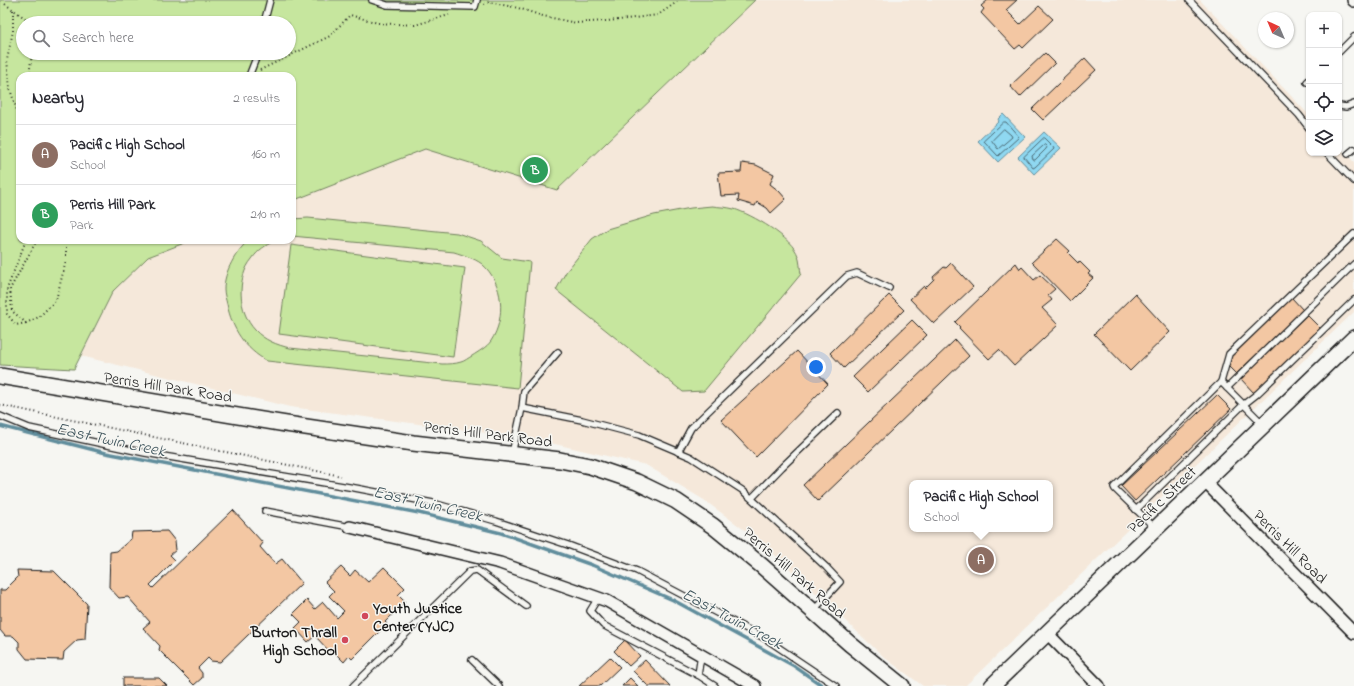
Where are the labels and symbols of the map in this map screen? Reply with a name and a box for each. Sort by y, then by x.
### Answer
north arrow [1258,12,1294,48]
pin: B [522,155,548,185]
your location [806,357,826,377]
street label: Perris Hill Park Road [102,366,234,410]
street label: Perris Hill Park Road [422,415,554,455]
water label: East Twin Creek [54,417,169,465]
street label: Pacific Street [1122,461,1203,540]
water label: East Twin Creek [371,480,486,529]
street label: Perris Hill Road [1247,505,1332,590]
street label: Perris Hill Park Road [737,522,850,625]
pin: A [968,545,994,575]
water label: East Twin Creek [677,582,789,657]
place label: Youth Justice Center (YJC) [372,597,463,639]
marker: Youth Justice Center (YJC) [360,611,370,621]
place label: Burton Thrall High School [250,621,337,664]
marker: Burton Thrall High School [340,635,350,645]

